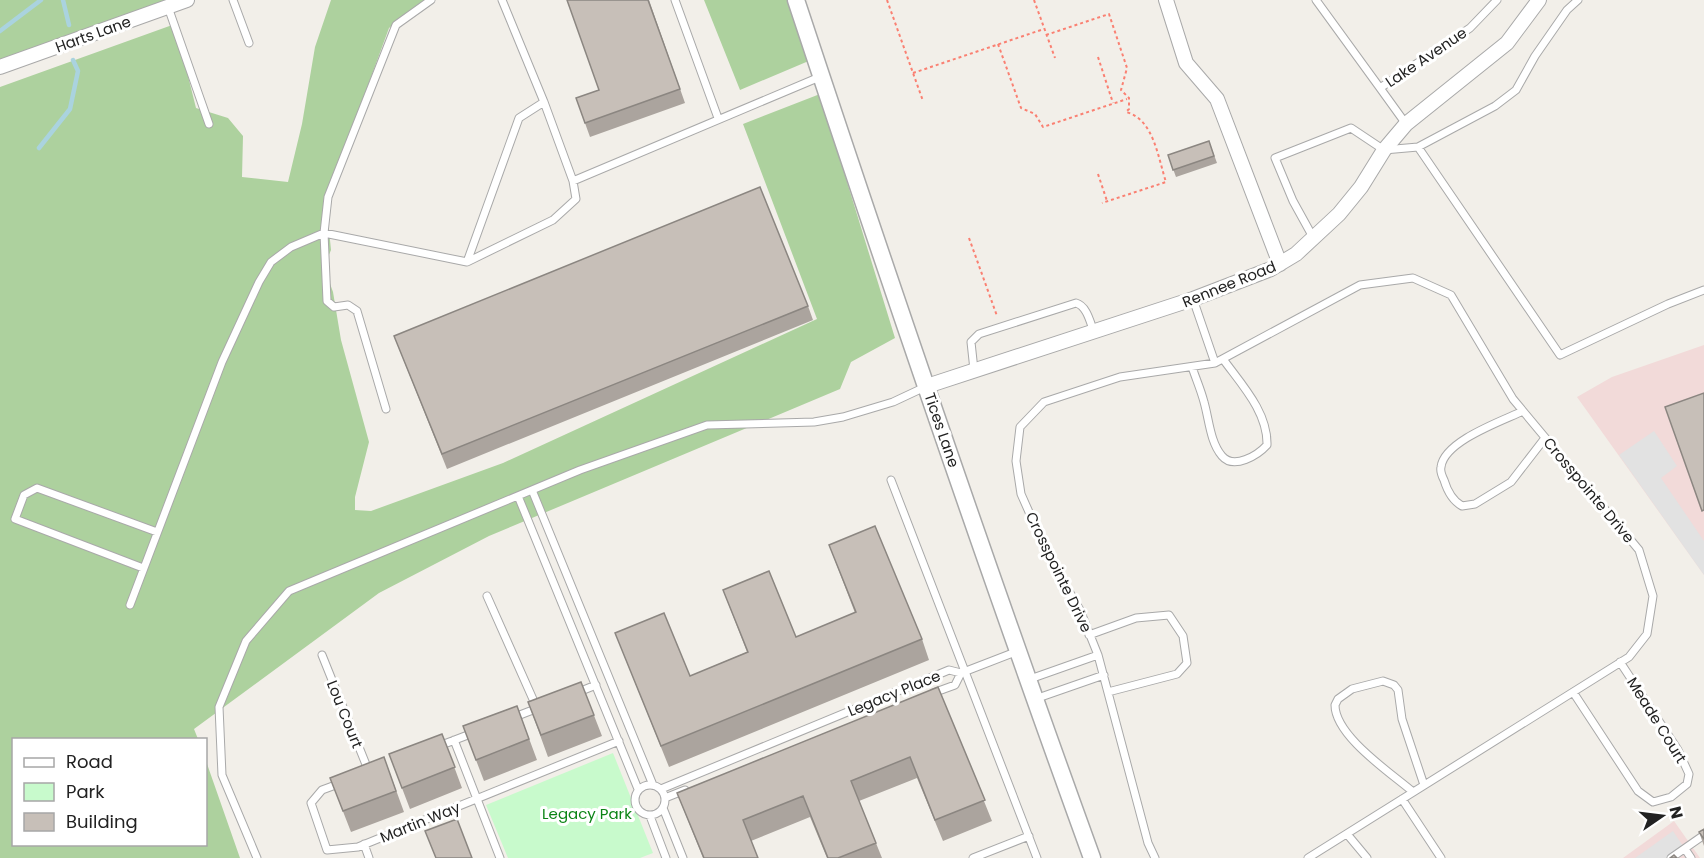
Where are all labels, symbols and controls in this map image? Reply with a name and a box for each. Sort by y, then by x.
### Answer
street label: Harts Lane [52,11,134,57]
street label: Lake Avenue [1381,22,1471,92]
street label: Rennee Road [1179,256,1279,312]
street label: Tices Lane [919,390,965,470]
street label: Crosspointe Drive [1539,433,1639,547]
street label: Crosspointe Drive [1021,508,1097,636]
street label: Legacy Place [844,665,944,721]
street label: Meade Court [1622,673,1692,767]
street label: Lou Court [322,677,368,751]
legend [12,738,207,846]
text: Road [66,749,113,774]
text: Park [66,779,105,804]
north arrow [1632,786,1692,846]
street label: Martin Way [377,796,464,848]
park label: Legacy Park [542,803,632,824]
text: N [1663,804,1689,821]
text: Building [66,809,138,834]

